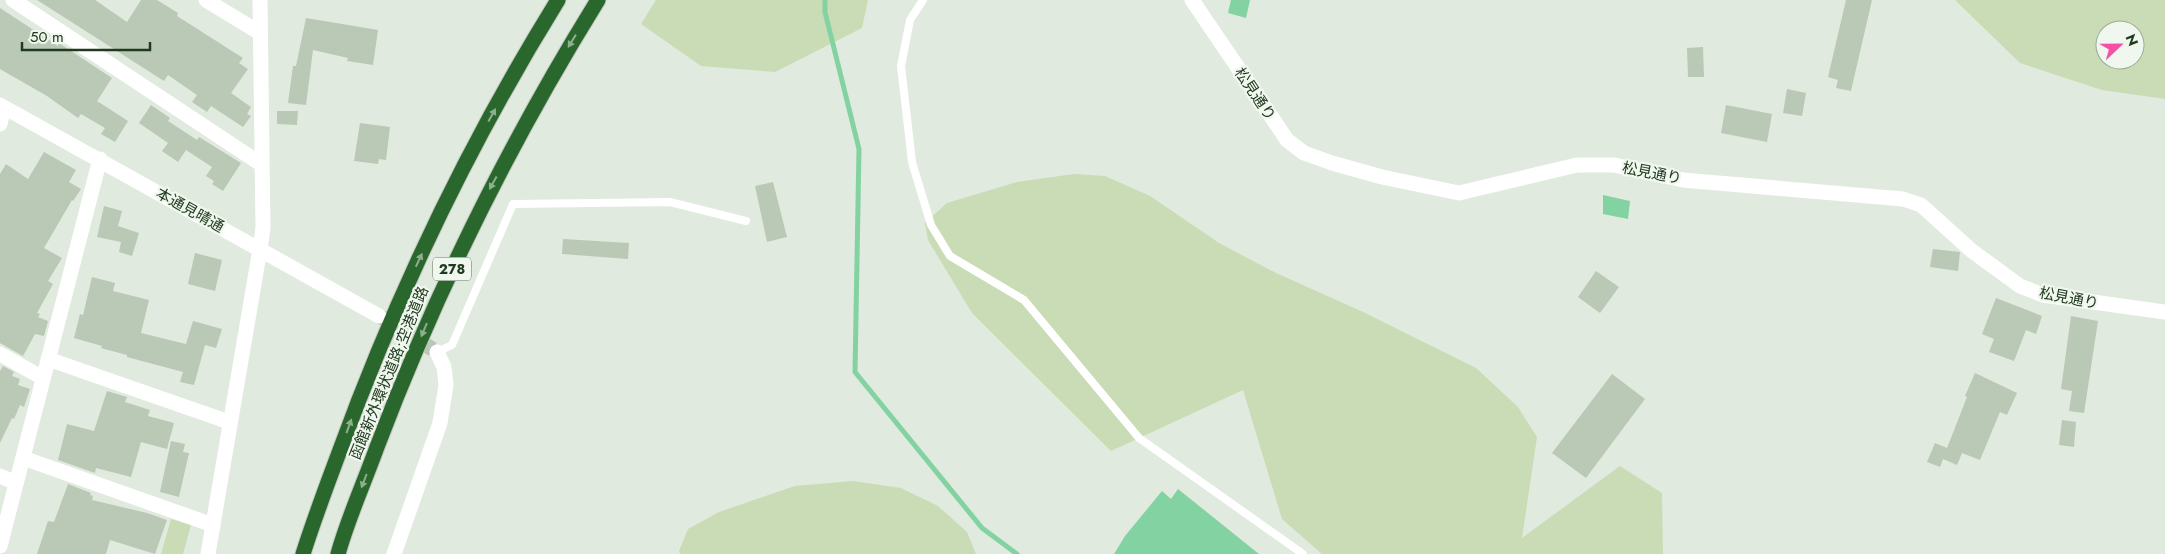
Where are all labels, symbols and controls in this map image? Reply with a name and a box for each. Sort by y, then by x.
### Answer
scale bar [22,20,150,52]
north arrow [2095,20,2145,70]
text: 50 m [30,26,64,48]
text: N [2121,31,2143,49]
one-way arrow [568,35,577,48]
street label: 松見通り [1229,63,1281,125]
one-way arrow [488,108,496,122]
street label: 松見通り [1620,156,1684,190]
one-way arrow [489,177,498,190]
street label: 本通見晴通 [152,182,228,238]
one-way arrow [415,253,423,267]
road number: 278 [433,258,471,280]
street label: 松見通り [2037,281,2101,315]
street label: 函館新外環状道路;空港道路 [344,283,434,463]
one-way arrow [420,323,428,337]
one-way arrow [346,418,353,433]
one-way arrow [360,474,367,489]

